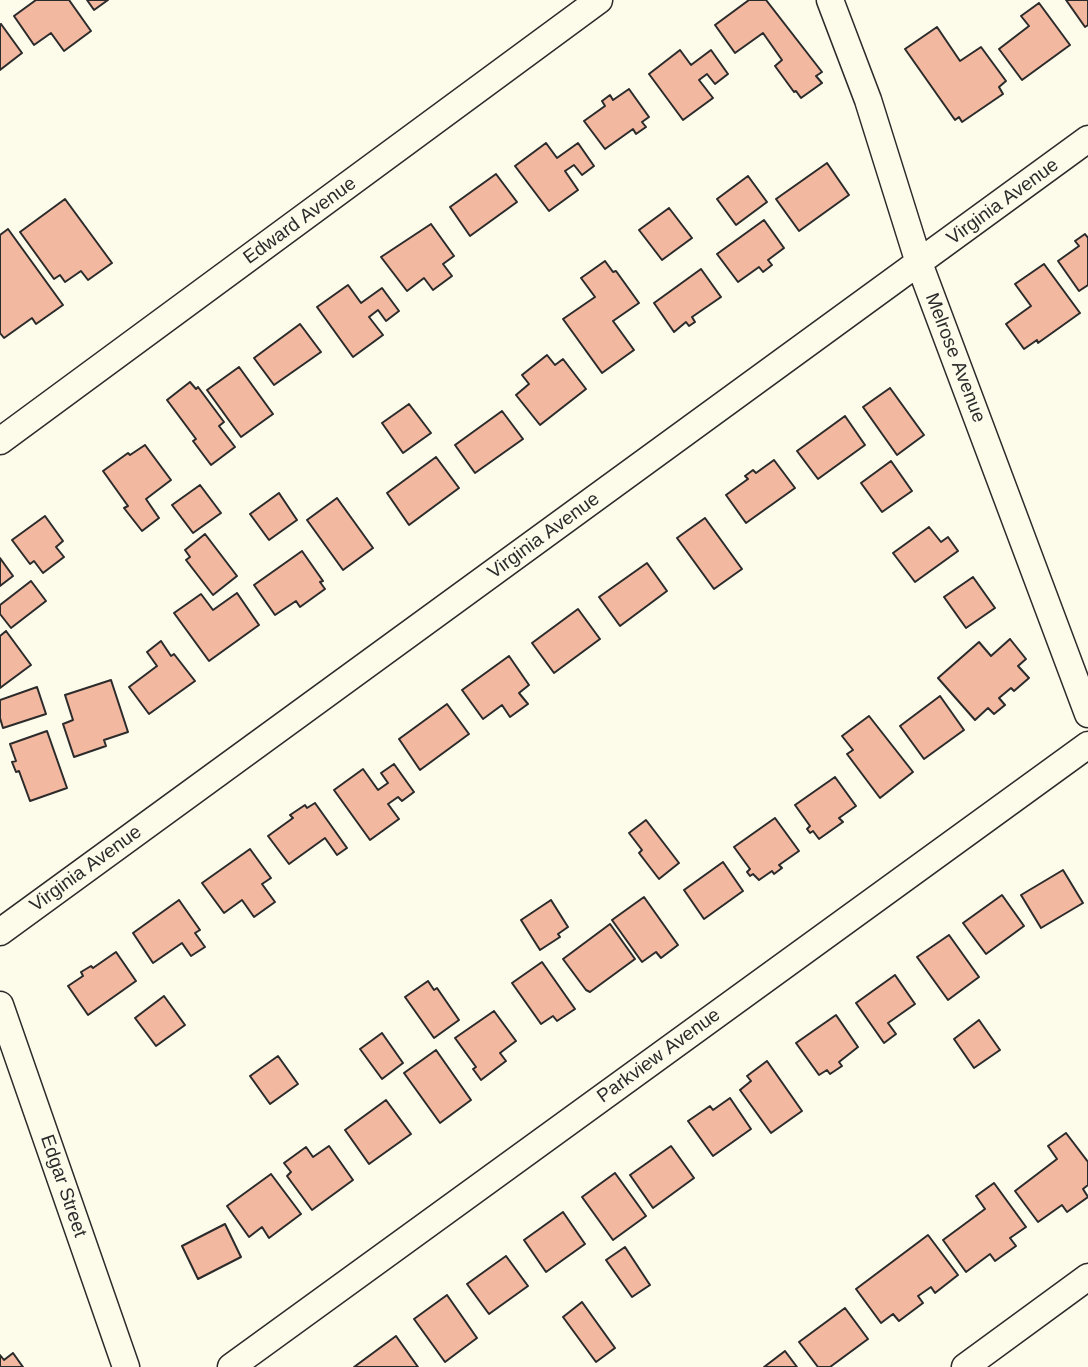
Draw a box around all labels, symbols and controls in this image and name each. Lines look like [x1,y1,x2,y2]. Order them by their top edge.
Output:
street label: Virginia Avenue [943,154,1063,250]
street label: Edward Avenue [239,172,361,270]
street label: Melrose Avenue [920,290,990,426]
street label: Virginia Avenue [484,488,604,584]
street label: Virginia Avenue [26,821,146,917]
street label: Parkview Avenue [593,1004,725,1108]
street label: Edgar Street [35,1132,91,1240]

